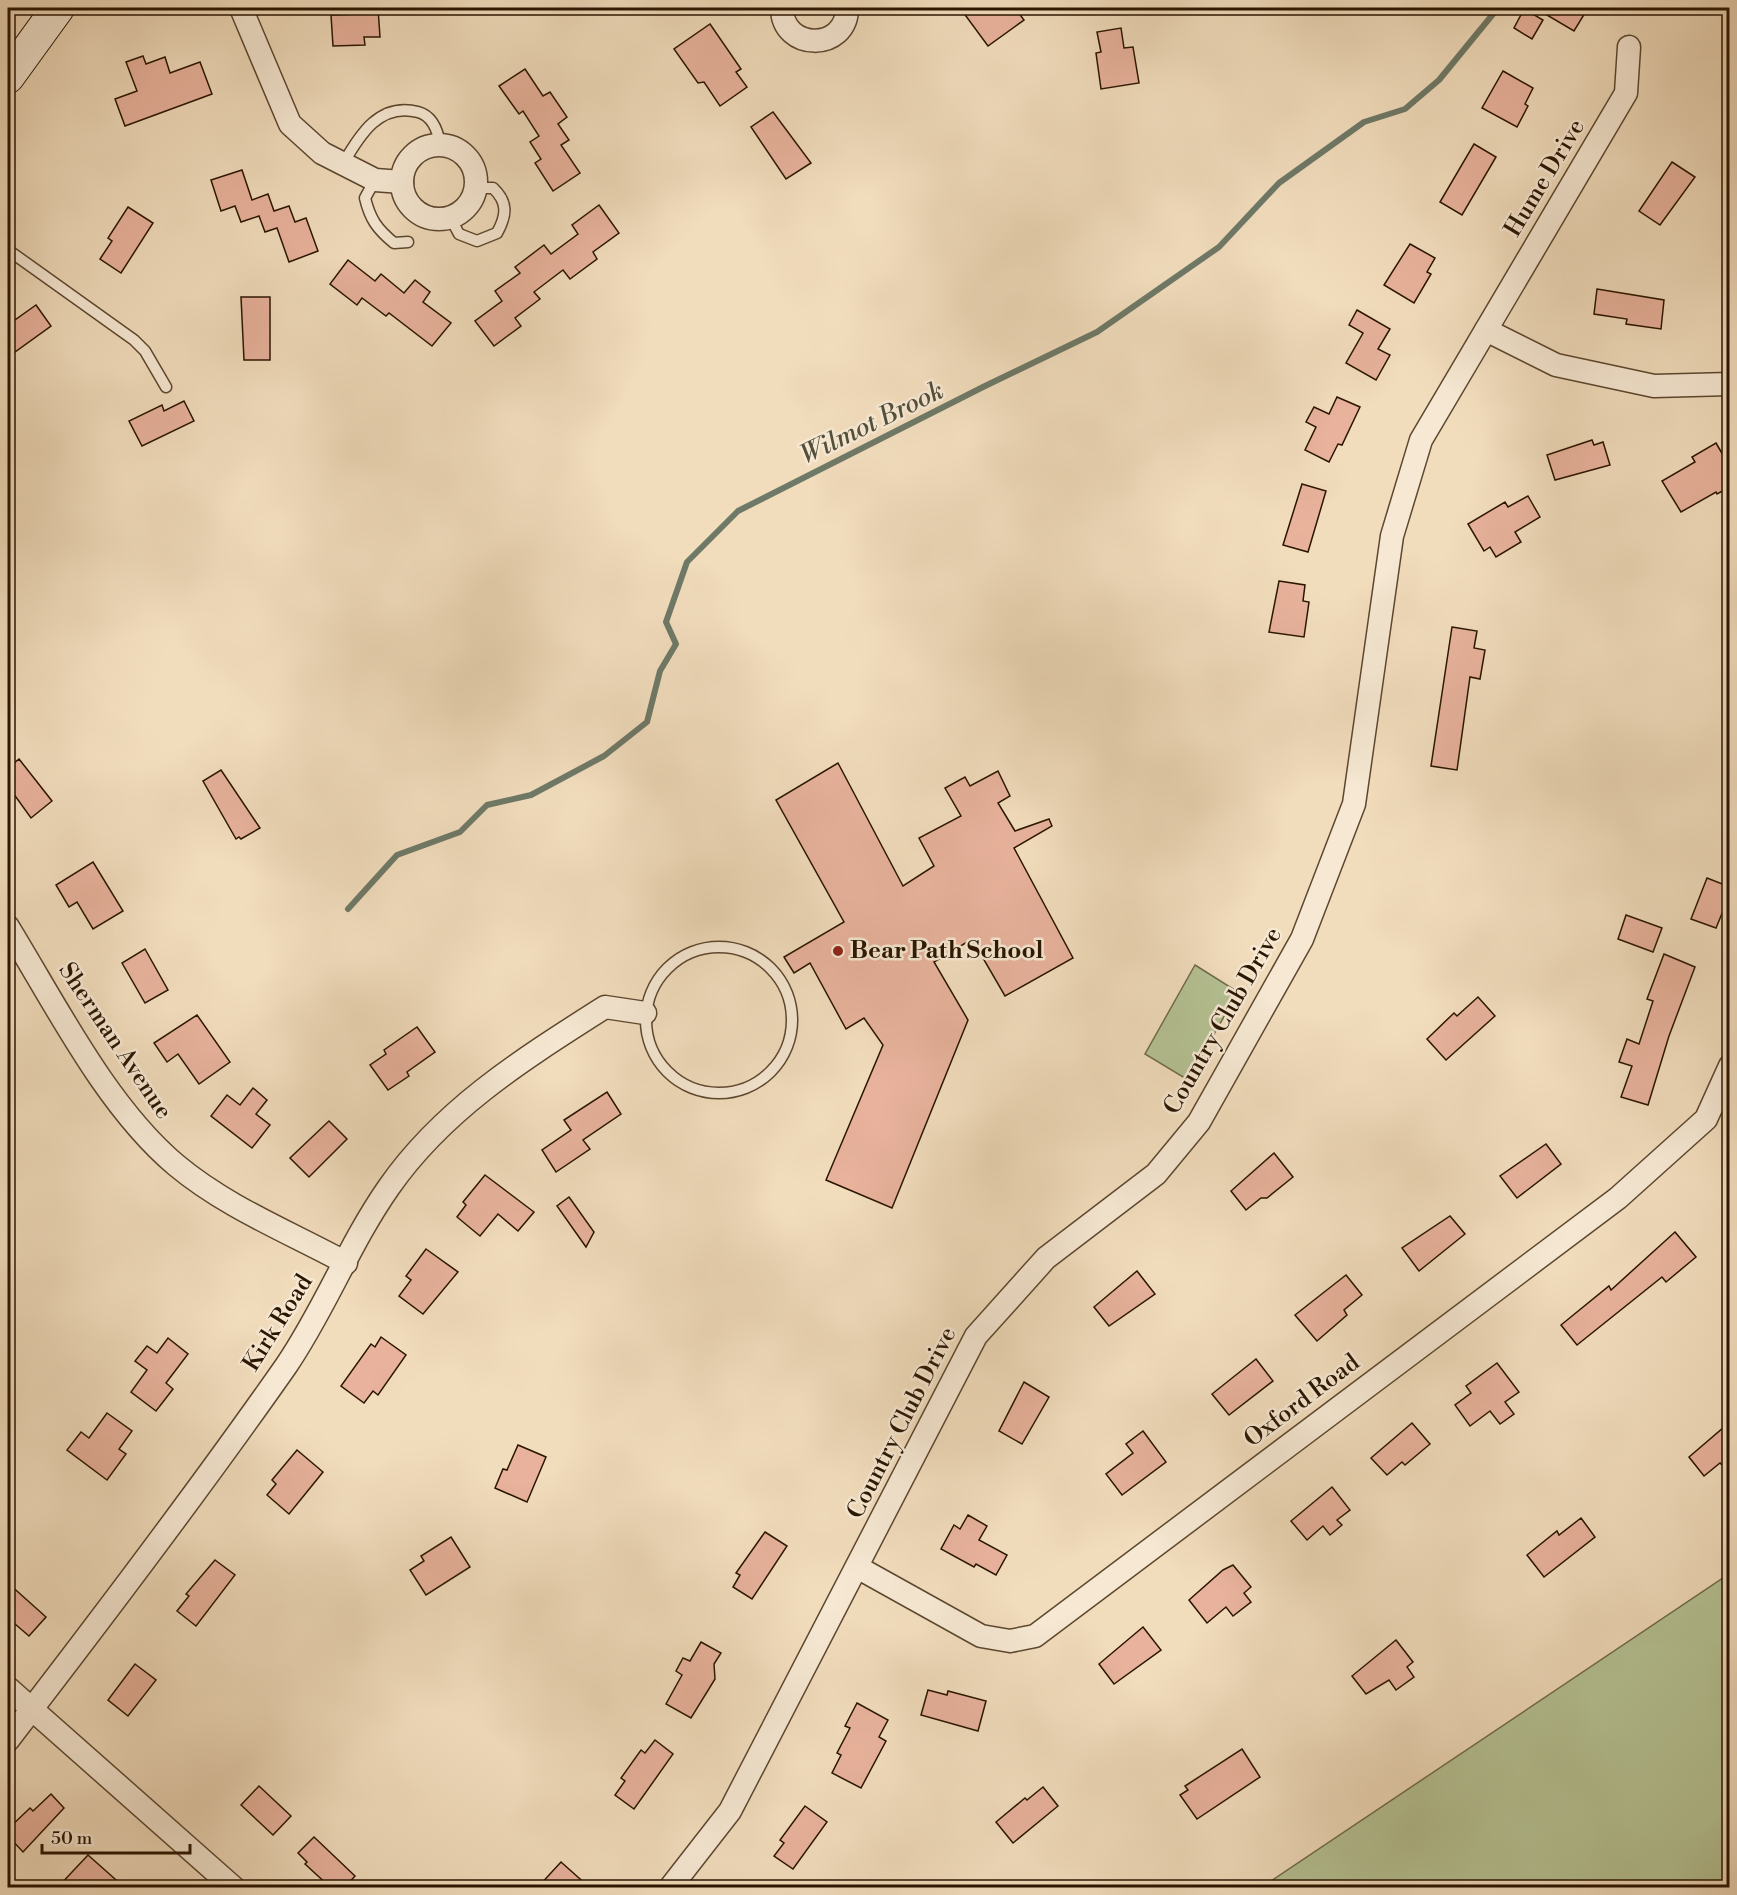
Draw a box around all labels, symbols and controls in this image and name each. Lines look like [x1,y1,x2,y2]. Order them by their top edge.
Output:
street label: Hume Drive [1498,114,1592,242]
water label: Wilmot Brook [795,374,949,472]
street label: Country Club Drive [1157,922,1289,1120]
place label: Bear Path School [850,936,1044,966]
marker: Bear Path School [831,944,845,958]
street label: Sherman Avenue [52,957,178,1125]
street label: Kirk Road [236,1269,320,1377]
street label: Country Club Drive [841,1322,963,1524]
street label: Oxford Road [1238,1348,1366,1454]
scale bar [42,1817,190,1855]
text: 50 m [51,1827,93,1850]

